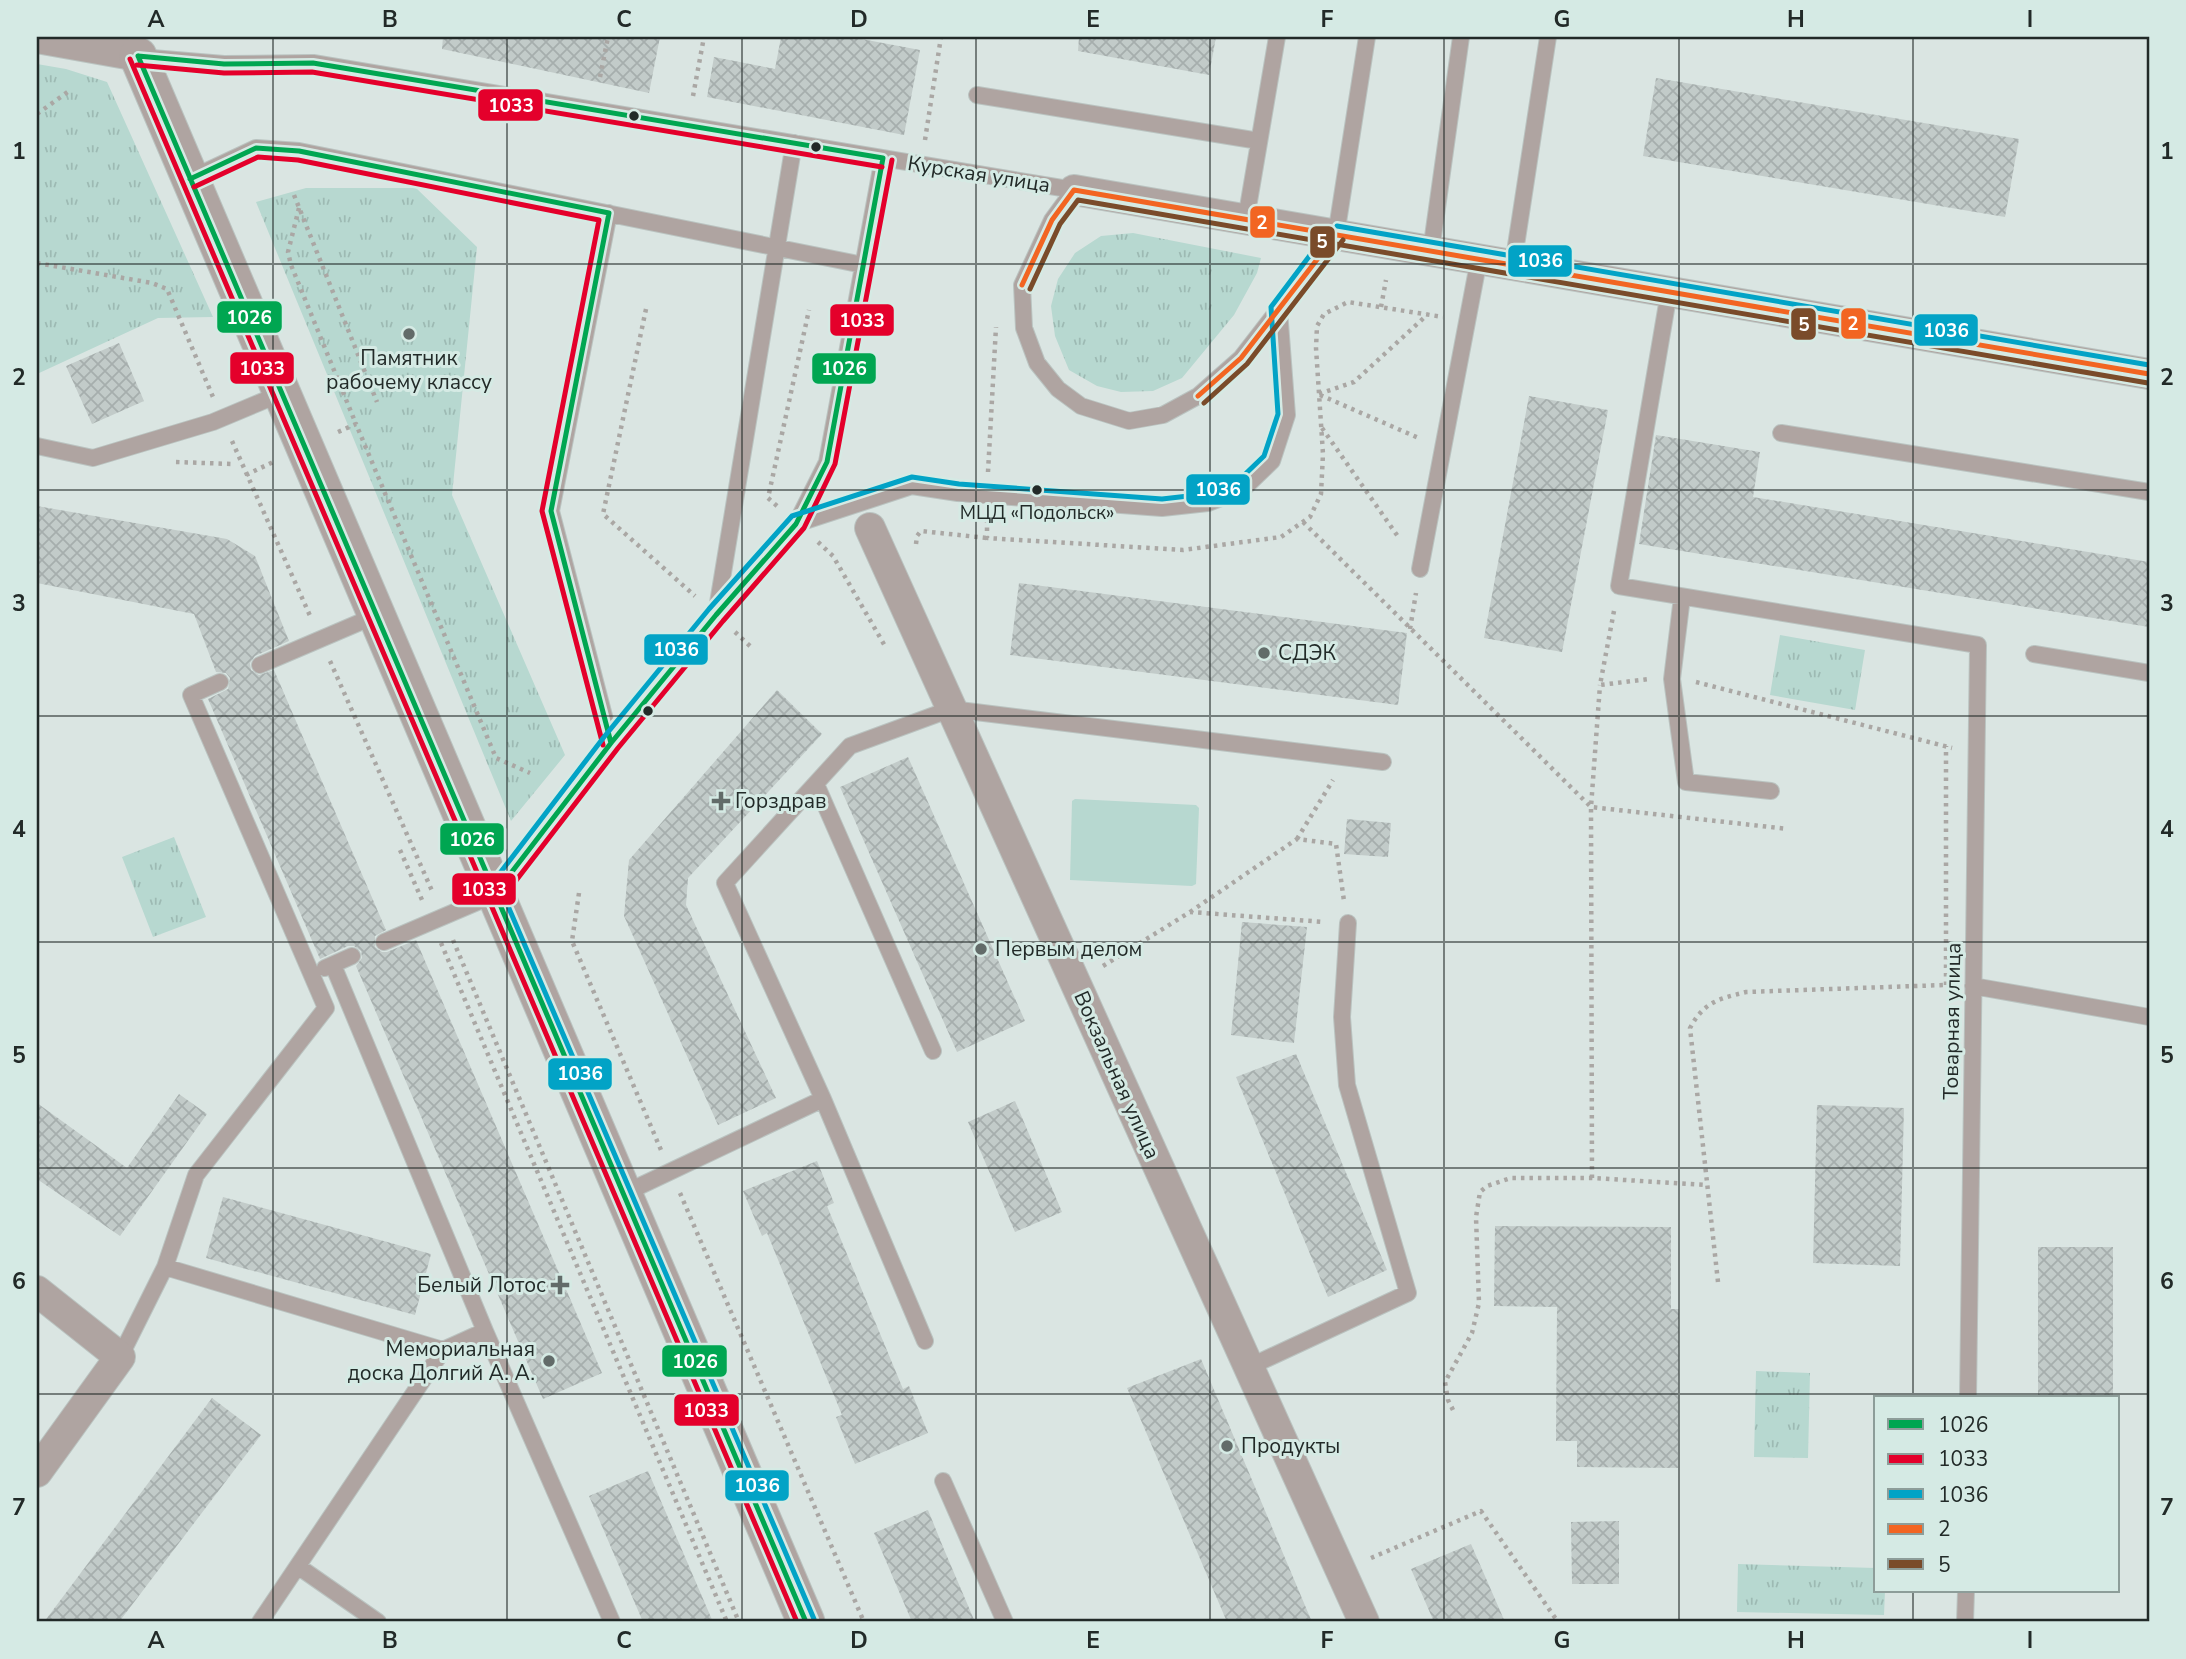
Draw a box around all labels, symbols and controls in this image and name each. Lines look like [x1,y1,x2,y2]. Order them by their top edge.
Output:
text: A [147,4,165,35]
text: B [382,4,398,35]
text: C [616,4,632,35]
text: D [850,4,868,35]
text: E [1086,4,1100,35]
text: F [1321,4,1334,35]
text: G [1554,4,1570,35]
text: H [1787,4,1805,35]
text: I [2027,4,2033,35]
line badge: 1033 [477,88,544,122]
text: 1033 [488,93,534,119]
unlabelled marker [627,109,641,123]
text: 1 [12,136,26,167]
text: 1 [2160,136,2174,167]
unlabelled marker [809,140,823,154]
street label: Курская улица [906,149,1052,199]
line badge: 2 [1249,205,1276,239]
text: 2 [1256,210,1268,236]
line badge: 5 [1309,225,1336,259]
text: 5 [1316,229,1328,255]
line badge: 1036 [1507,244,1573,278]
text: 1036 [1517,248,1563,274]
line badge: 1026 [216,300,283,334]
line badge: 1033 [829,303,895,337]
text: 1026 [226,305,272,331]
line badge: 5 [1790,307,1817,341]
line badge: 2 [1840,307,1867,340]
text: 1033 [839,308,885,334]
text: 2 [1847,311,1859,337]
text: 5 [1798,312,1810,338]
line badge: 1036 [1913,313,1979,347]
text: 1036 [1923,318,1969,344]
marker: Памятник рабочему классу [401,326,417,342]
place label: Памятник рабочему классу [326,344,492,396]
line badge: 1033 [229,351,295,385]
line badge: 1026 [811,352,877,385]
text: 1033 [239,356,285,382]
text: 1026 [821,356,867,382]
text: 2 [12,362,26,393]
text: 2 [2160,362,2174,393]
line badge: 1036 [1185,473,1251,506]
text: 1036 [1195,477,1241,503]
marker: МЦД «Подольск» [1030,483,1044,497]
place label: МЦД «Подольск» [960,500,1114,526]
text: 3 [12,588,26,619]
text: 3 [2160,588,2174,619]
line badge: 1036 [643,633,709,666]
text: 1036 [653,637,699,663]
place label: СДЭК [1278,639,1337,667]
marker: СДЭК [1256,645,1272,661]
unlabelled marker [641,704,655,718]
place label: Горздрав [735,787,827,815]
marker: Горздрав [713,793,729,809]
text: 4 [12,814,26,845]
text: 4 [2160,814,2174,845]
line badge: 1026 [439,822,505,856]
text: 1026 [449,827,495,853]
line badge: 1033 [451,872,517,906]
text: 1033 [461,877,507,903]
place label: Первым делом [995,935,1142,963]
marker: Первым делом [973,941,989,957]
street label: Товарная улица [1937,942,1967,1100]
street label: Вокзальная улица [1067,987,1167,1163]
text: 5 [12,1040,26,1071]
text: 5 [2160,1040,2174,1071]
line badge: 1036 [547,1057,613,1091]
text: 1036 [557,1061,603,1087]
text: 6 [12,1266,26,1297]
text: 6 [2160,1266,2174,1297]
place label: Белый Лотос [417,1271,546,1299]
marker: Белый Лотос [552,1277,568,1293]
place label: Мемориальная доска Долгий А. А. [347,1335,535,1387]
line badge: 1026 [661,1344,728,1378]
text: 1026 [672,1349,718,1375]
marker: Мемориальная доска Долгий А. А. [541,1353,557,1369]
line badge: 1033 [673,1393,740,1427]
legend [1874,1396,2120,1592]
text: 1033 [683,1398,729,1424]
text: 1026 [1938,1411,1988,1439]
place label: Продукты [1241,1432,1340,1460]
marker: Продукты [1219,1438,1235,1454]
text: 1033 [1938,1445,1988,1473]
line badge: 1036 [724,1469,790,1502]
text: 1036 [734,1473,780,1499]
text: 1036 [1938,1481,1988,1509]
text: 7 [12,1492,26,1523]
text: 7 [2160,1492,2174,1523]
text: 2 [1938,1515,1951,1543]
text: 5 [1938,1551,1951,1579]
text: A [147,1625,165,1656]
text: B [382,1625,398,1656]
text: C [616,1625,632,1656]
text: D [850,1625,868,1656]
text: E [1086,1625,1100,1656]
text: F [1321,1625,1334,1656]
text: G [1554,1625,1570,1656]
text: H [1787,1625,1805,1656]
text: I [2027,1625,2033,1656]

